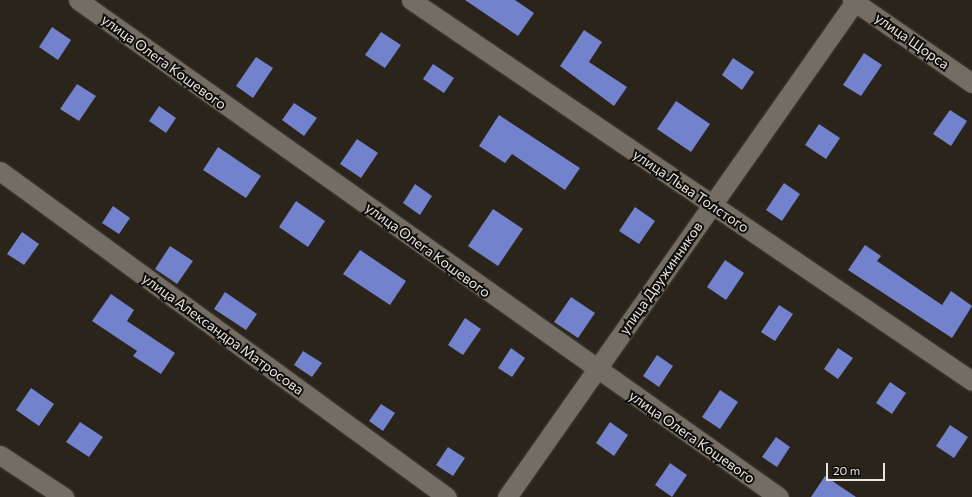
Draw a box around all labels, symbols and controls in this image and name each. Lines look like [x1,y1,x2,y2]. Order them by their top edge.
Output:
street label: улица Щорса [872,9,952,73]
street label: улица Олега Кошевого [98,11,230,113]
street label: улица Льва Толстого [630,146,752,236]
street label: улица Олега Кошевого [362,199,494,301]
street label: улица Дружинников [616,219,706,337]
street label: улица Александра Матросова [139,270,307,398]
street label: улица Олега Кошевого [626,387,758,487]
scale bar [828,455,887,481]
text: 20 m [833,463,860,477]

